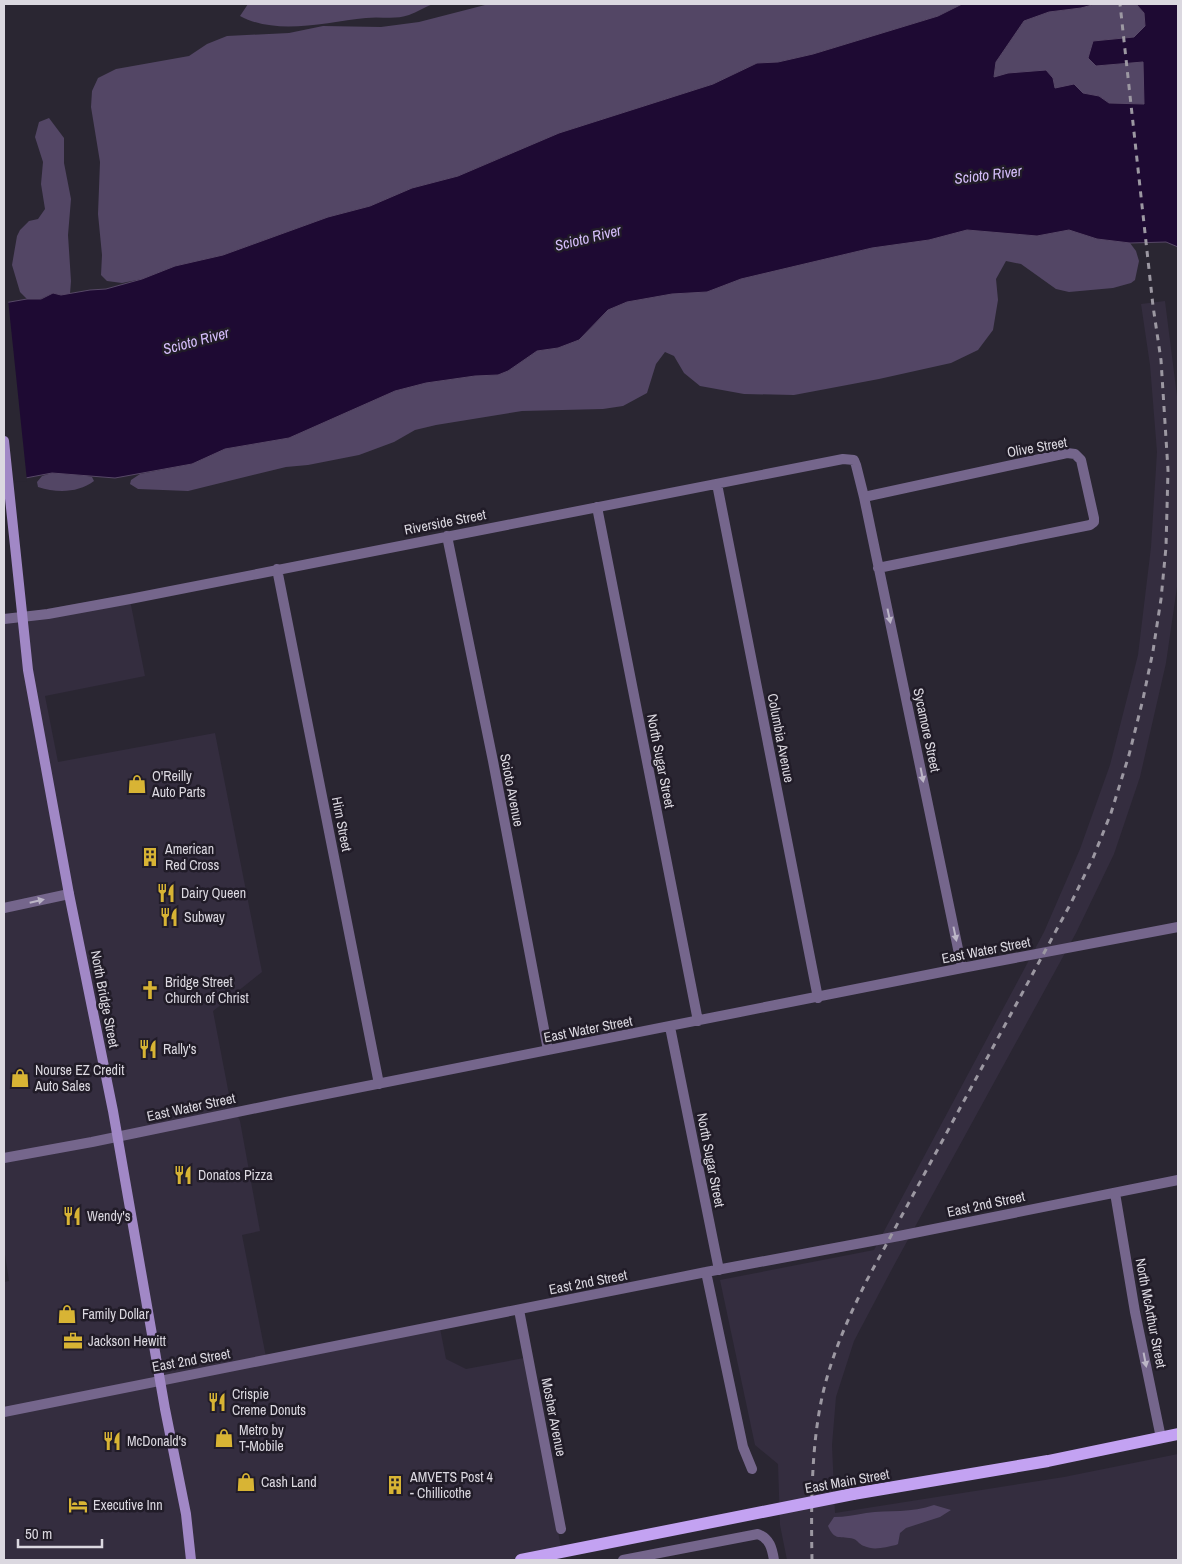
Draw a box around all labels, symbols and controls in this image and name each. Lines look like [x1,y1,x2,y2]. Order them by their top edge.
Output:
water label: Scioto River [953,160,1024,189]
water label: Scioto River [553,219,624,256]
water label: Scioto River [160,321,232,359]
street label: Olive Street [1006,433,1068,461]
street label: Riverside Street [403,505,487,539]
one-way arrow [885,609,893,625]
street label: Sycamore Street [909,686,945,774]
street label: Columbia Avenue [764,692,798,784]
street label: North Sugar Street [643,712,679,810]
street label: Scioto Avenue [496,752,528,828]
place label: O'Reilly Auto Parts [151,767,206,801]
one-way arrow [918,768,926,783]
shop icon: O'Reilly Auto Parts [126,773,148,795]
street label: Hirn Street [328,795,356,853]
place label: American Red Cross [164,840,219,874]
building icon: American Red Cross [139,846,161,868]
restaurant icon: Dairy Queen [155,882,177,904]
place label: Dairy Queen [181,884,246,902]
one-way arrow [29,897,44,905]
restaurant icon: Subway [158,906,180,928]
place label: Subway [184,908,225,926]
one-way arrow [951,927,959,943]
street label: East Water Street [940,933,1032,967]
street label: North Bridge Street [87,949,123,1049]
place label: Bridge Street Church of Christ [165,973,249,1007]
church icon: Bridge Street Church of Christ [139,979,161,1001]
street label: East Water Street [542,1012,634,1046]
restaurant icon: Rally's [137,1038,159,1060]
place label: Rally's [163,1040,197,1058]
place label: Nourse EZ Credit Auto Sales [34,1061,124,1095]
shop icon: Nourse EZ Credit Auto Sales [9,1067,31,1089]
street label: East Water Street [145,1089,237,1125]
street label: North Sugar Street [693,1111,729,1209]
restaurant icon: Donatos Pizza [172,1164,194,1186]
place label: Donatos Pizza [198,1166,273,1184]
street label: East 2nd Street [945,1187,1027,1221]
restaurant icon: Wendy's [61,1205,83,1227]
place label: Wendy's [87,1207,131,1225]
street label: North McArthur Street [1132,1256,1170,1370]
street label: East 2nd Street [547,1266,629,1298]
shop icon: Family Dollar [56,1303,78,1325]
place label: Family Dollar [82,1305,149,1323]
office icon: Jackson Hewitt [62,1330,84,1352]
place label: Jackson Hewitt [88,1332,166,1350]
street label: East 2nd Street [150,1344,232,1376]
one-way arrow [1141,1352,1149,1367]
street label: Mosher Avenue [538,1376,570,1458]
place label: Crispie Creme Donuts [232,1385,306,1419]
restaurant icon: Crispie Creme Donuts [206,1391,228,1413]
place label: Metro by T-Mobile [239,1421,284,1455]
shop icon: Metro by T-Mobile [213,1427,235,1449]
restaurant icon: McDonald's [101,1430,123,1452]
place label: McDonald's [127,1432,187,1450]
street label: East Main Street [803,1465,891,1497]
place label: AMVETS Post 4 - Chillicothe [409,1468,494,1502]
shop icon: Cash Land [235,1471,257,1493]
place label: Cash Land [261,1473,317,1491]
building icon: AMVETS Post 4 - Chillicothe [384,1474,406,1496]
hotel icon: Executive Inn [67,1494,89,1516]
place label: Executive Inn [93,1496,163,1514]
scale bar [18,1516,101,1548]
text: 50 m [25,1523,52,1544]

